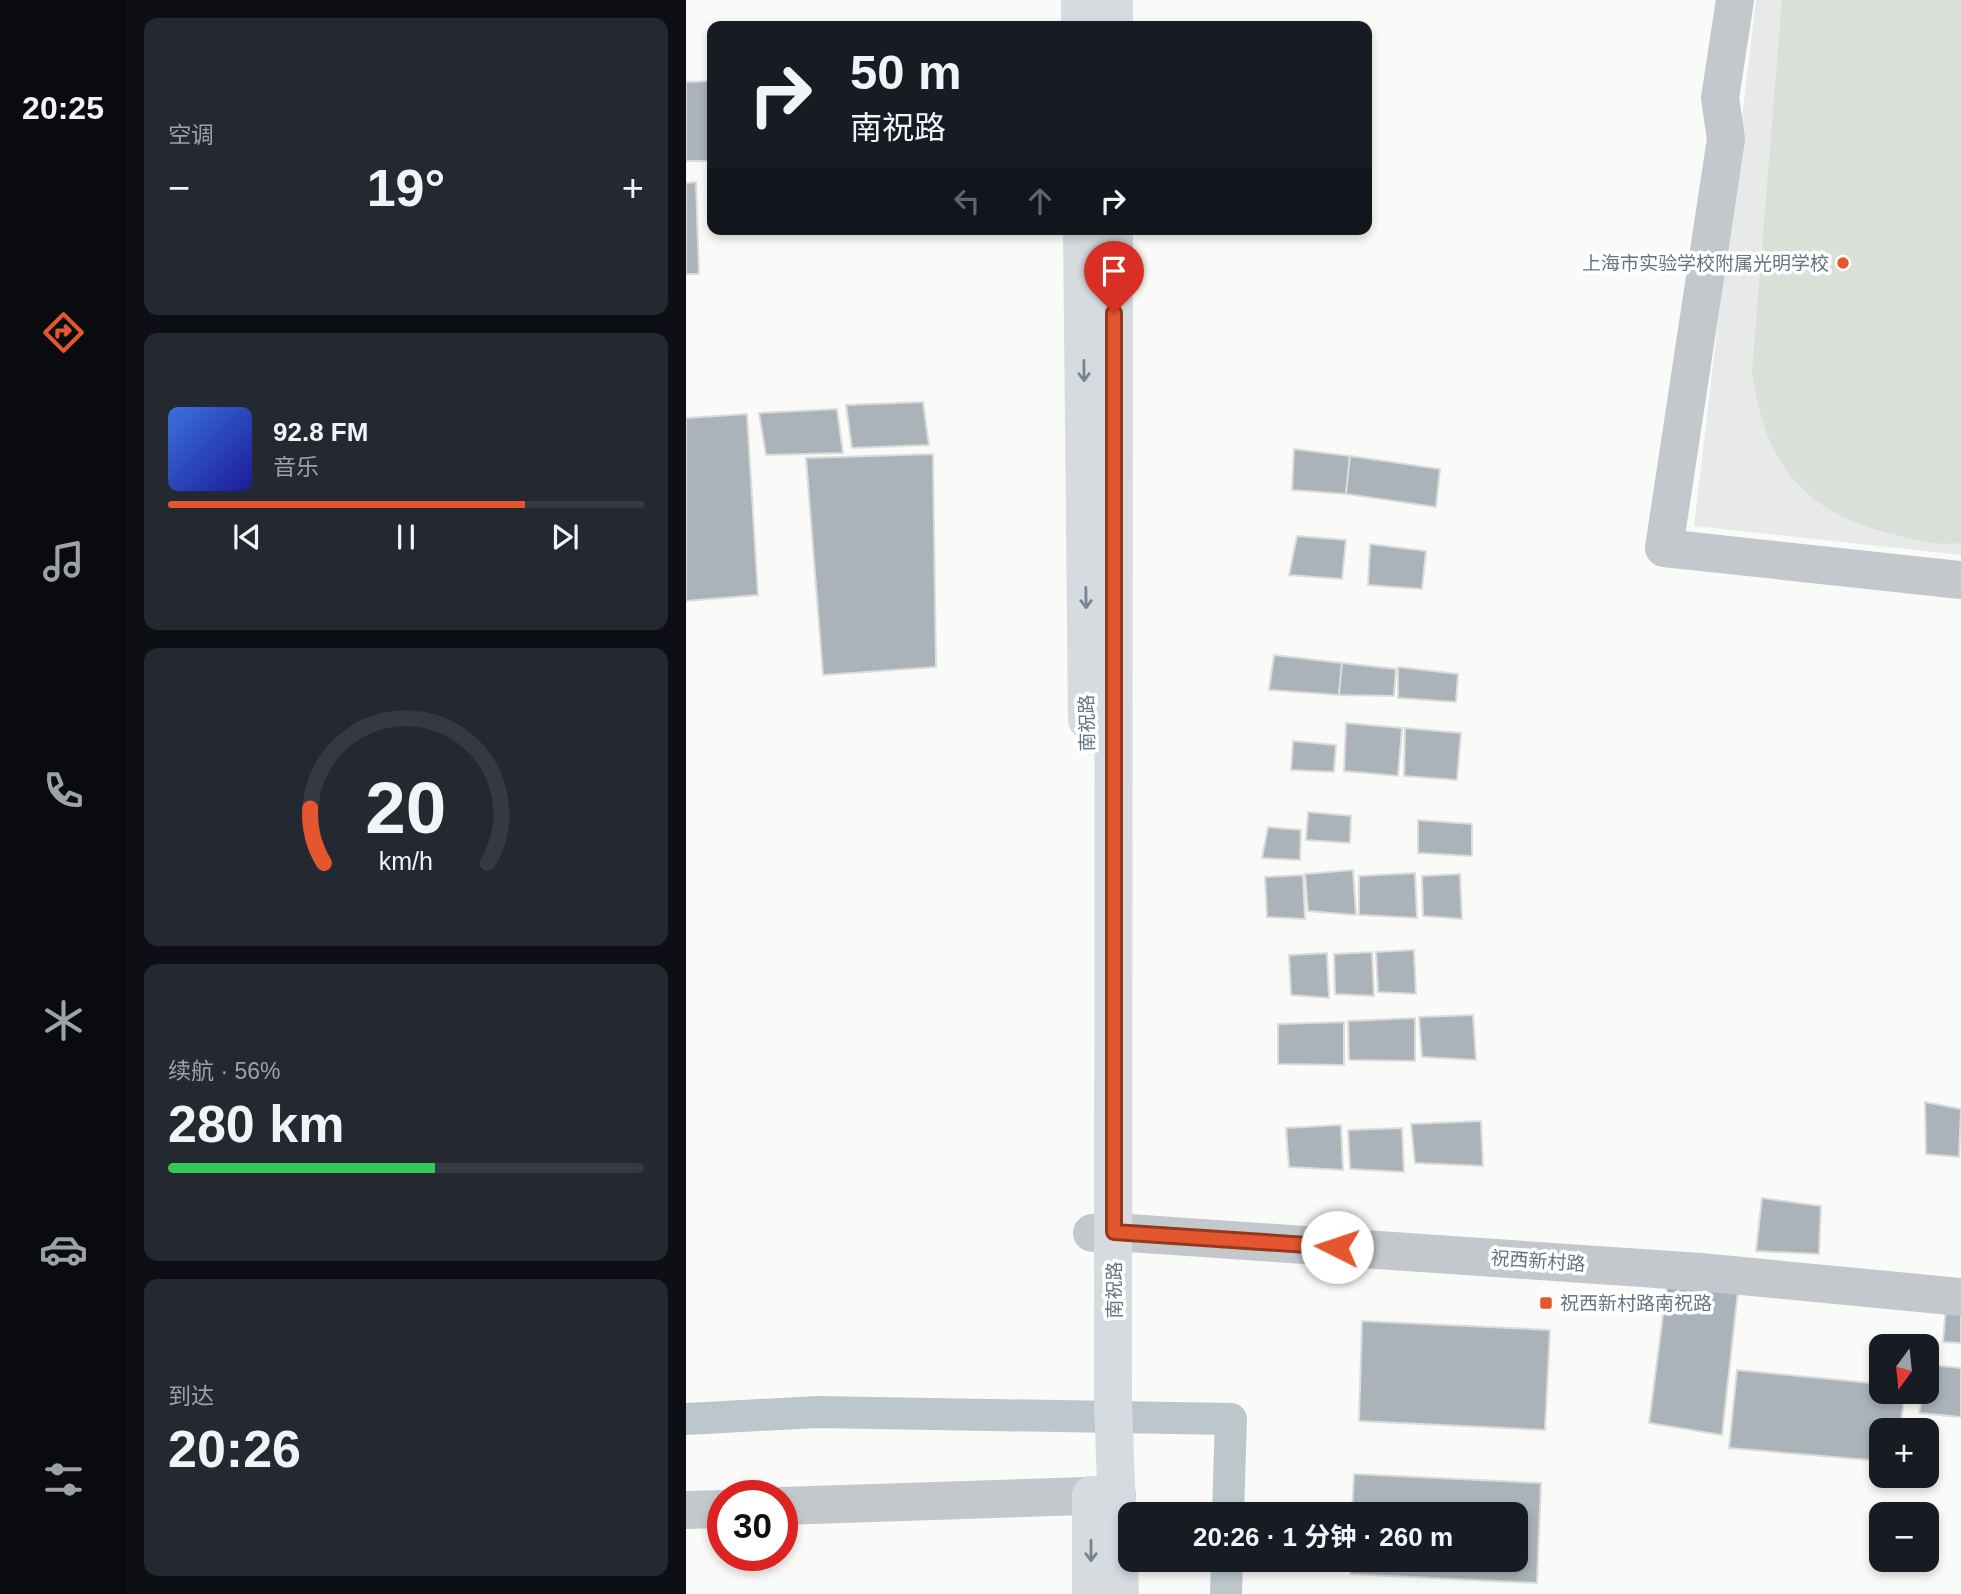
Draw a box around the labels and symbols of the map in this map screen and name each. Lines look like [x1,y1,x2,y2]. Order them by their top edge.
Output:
pin [1084,241,1144,313]
place label: 上海市实验学校附属光明学校 [1582,253,1829,274]
marker: 上海市实验学校附属光明学校 [1835,255,1851,271]
one-way arrow [1077,359,1091,382]
one-way arrow [1079,587,1093,610]
street label: 南祝路 [1076,694,1098,752]
position arrow [1300,1210,1374,1284]
street label: 祝西新村路 [1490,1247,1586,1275]
street label: 南祝路 [1104,1261,1125,1319]
place label: 祝西新村路南祝路 [1560,1293,1712,1314]
marker: 祝西新村路南祝路 [1538,1295,1554,1311]
north arrow [1869,1334,1939,1404]
speed limit sign: 30 [707,1480,798,1571]
one-way arrow [1084,1539,1098,1562]

